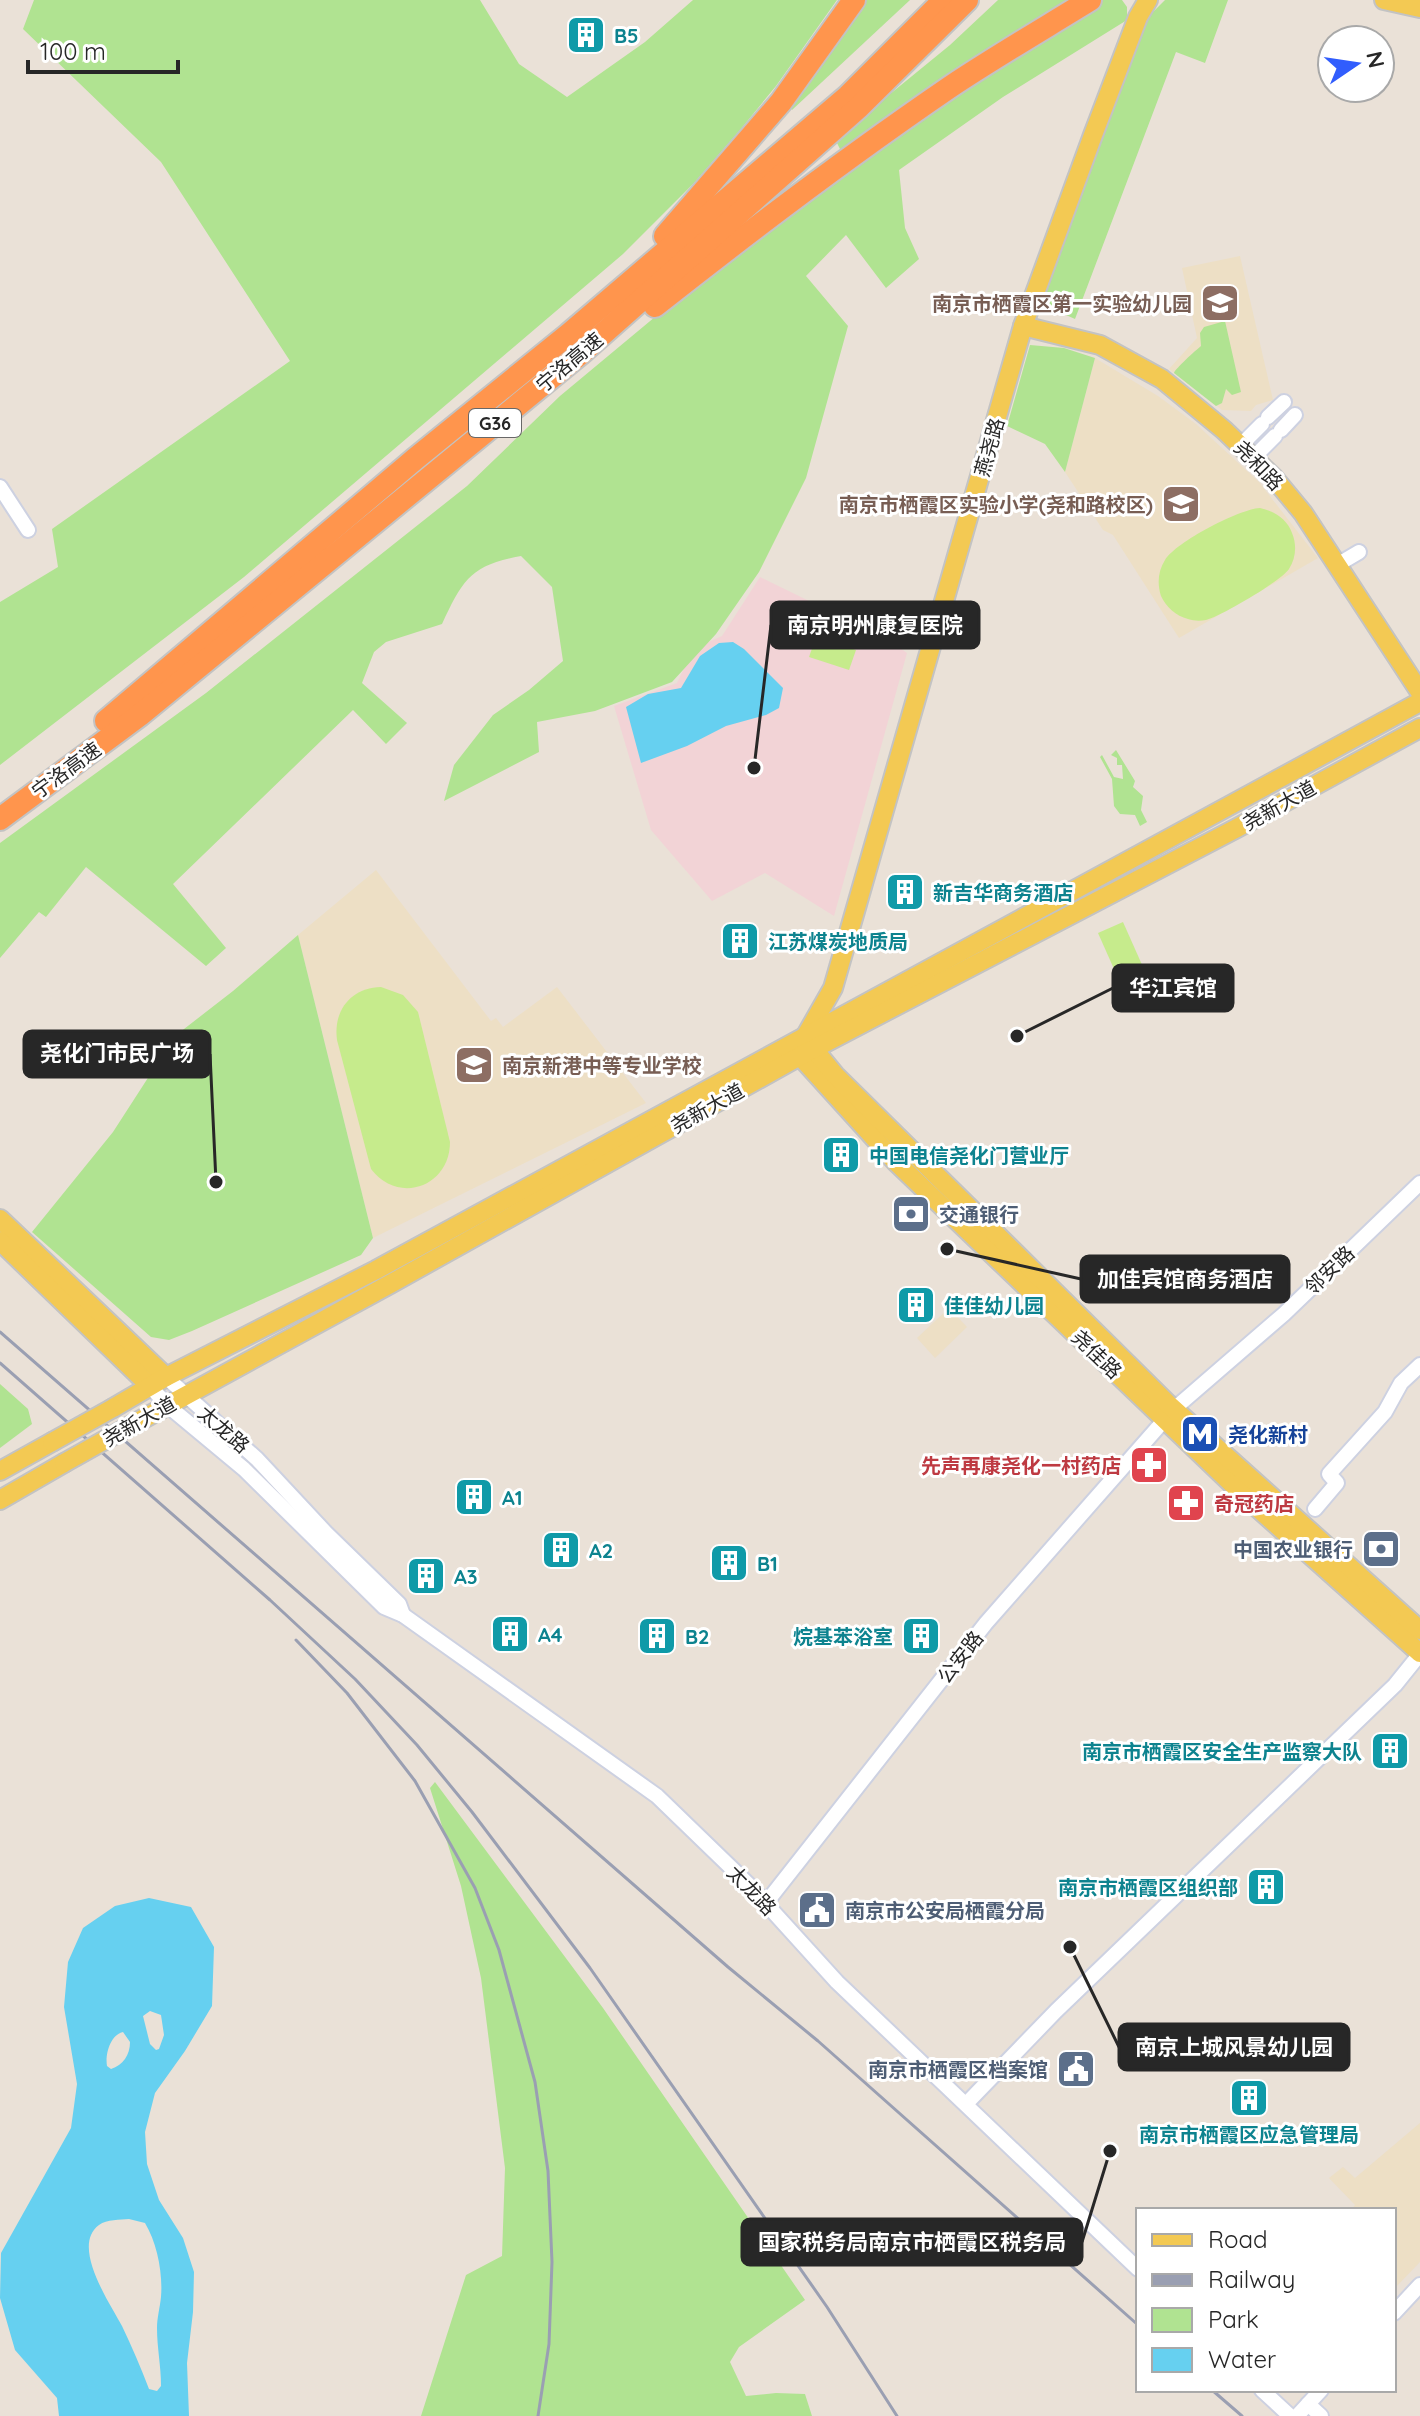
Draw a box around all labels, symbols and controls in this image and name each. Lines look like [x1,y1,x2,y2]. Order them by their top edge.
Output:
building icon: B5 [565,14,607,56]
place label: B5 [614,23,639,48]
scale bar [28,24,178,74]
north arrow [1316,24,1396,104]
text: 100 m [40,36,106,66]
text: N [1360,48,1391,71]
school or university icon: 南京市栖霞区第一实验幼儿园 [1199,282,1241,324]
place label: 南京市栖霞区第一实验幼儿园 [932,291,1192,316]
street label: 宁洛高速 [530,327,608,397]
road number: G36 [469,409,521,437]
street label: 燕尧路 [969,415,1009,479]
street label: 尧和路 [1229,435,1289,495]
school or university icon: 南京市栖霞区实验小学(尧和路校区) [1160,483,1202,525]
place label: 南京市栖霞区实验小学(尧和路校区) [839,492,1153,517]
callout: 南京明州康复医院 [771,602,979,648]
text: 南京明州康复医院 [787,611,963,639]
street label: 宁洛高速 [26,736,106,804]
street label: 尧新大道 [1238,775,1320,835]
building icon: 新吉华商务酒店 [884,871,926,913]
place label: 新吉华商务酒店 [933,880,1073,905]
building icon: 江苏煤炭地质局 [719,920,761,962]
place label: 江苏煤炭地质局 [768,929,908,954]
callout: 华江宾馆 [1113,965,1233,1011]
text: 华江宾馆 [1129,974,1217,1002]
callout: 尧化门市民广场 [24,1031,210,1077]
text: 尧化门市民广场 [40,1039,194,1067]
school or university icon: 南京新港中等专业学校 [453,1044,495,1086]
place label: 南京新港中等专业学校 [502,1053,702,1078]
street label: 尧新大道 [666,1078,748,1138]
building icon: 中国电信尧化门营业厅 [820,1134,862,1176]
place label: 中国电信尧化门营业厅 [869,1143,1069,1168]
bank icon: 交通银行 [890,1193,932,1235]
place label: 交通银行 [939,1202,1019,1227]
street label: 邻安路 [1299,1240,1359,1300]
callout: 加佳宾馆商务酒店 [1081,1256,1289,1302]
text: 加佳宾馆商务酒店 [1097,1265,1273,1293]
building icon: 佳佳幼儿园 [895,1284,937,1326]
place label: 佳佳幼儿园 [944,1293,1044,1318]
street label: 尧佳路 [1067,1324,1127,1384]
street label: 尧新大道 [98,1391,180,1451]
street label: 太龙路 [193,1400,255,1458]
metro station icon: 尧化新村 [1179,1413,1221,1455]
place label: 尧化新村 [1228,1422,1308,1447]
pharmacy icon: 先声再康尧化一村药店 [1128,1444,1170,1486]
place label: 先声再康尧化一村药店 [921,1453,1121,1478]
building icon: A1 [453,1476,495,1518]
pharmacy icon: 奇冠药店 [1165,1482,1207,1524]
place label: A1 [502,1485,523,1510]
place label: 奇冠药店 [1214,1491,1294,1516]
bank icon: 中国农业银行 [1360,1528,1402,1570]
building icon: A2 [540,1529,582,1571]
place label: 中国农业银行 [1233,1537,1353,1562]
place label: A2 [589,1538,613,1563]
building icon: B1 [708,1542,750,1584]
place label: B1 [757,1551,778,1576]
building icon: A3 [405,1555,447,1597]
place label: A3 [454,1564,478,1589]
building icon: A4 [489,1613,531,1655]
building icon: B2 [636,1615,678,1657]
building icon: 烷基苯浴室 [900,1615,942,1657]
place label: A4 [538,1622,563,1647]
place label: B2 [685,1624,709,1649]
place label: 烷基苯浴室 [793,1624,893,1649]
street label: 公安路 [932,1626,988,1688]
building icon: 南京市栖霞区安全生产监察大队 [1369,1730,1411,1772]
place label: 南京市栖霞区安全生产监察大队 [1082,1739,1362,1764]
street label: 太龙路 [722,1860,782,1920]
building icon: 南京市栖霞区组织部 [1245,1866,1287,1908]
place label: 南京市栖霞区组织部 [1058,1875,1238,1900]
public building icon: 南京市公安局栖霞分局 [796,1889,838,1931]
place label: 南京市公安局栖霞分局 [845,1898,1045,1923]
callout: 南京上城风景幼儿园 [1119,2024,1349,2070]
text: 南京上城风景幼儿园 [1135,2033,1333,2061]
public building icon: 南京市栖霞区档案馆 [1055,2048,1097,2090]
place label: 南京市栖霞区档案馆 [868,2057,1048,2082]
building icon: 南京市栖霞区应急管理局 [1228,2077,1270,2119]
place label: 南京市栖霞区应急管理局 [1139,2122,1359,2147]
legend [1136,2208,1396,2392]
callout: 国家税务局南京市栖霞区税务局 [742,2219,1082,2265]
text: Road [1208,2224,1268,2254]
text: 国家税务局南京市栖霞区税务局 [758,2228,1066,2256]
text: Railway [1208,2264,1295,2294]
text: Park [1208,2304,1259,2334]
text: Water [1208,2344,1276,2374]

